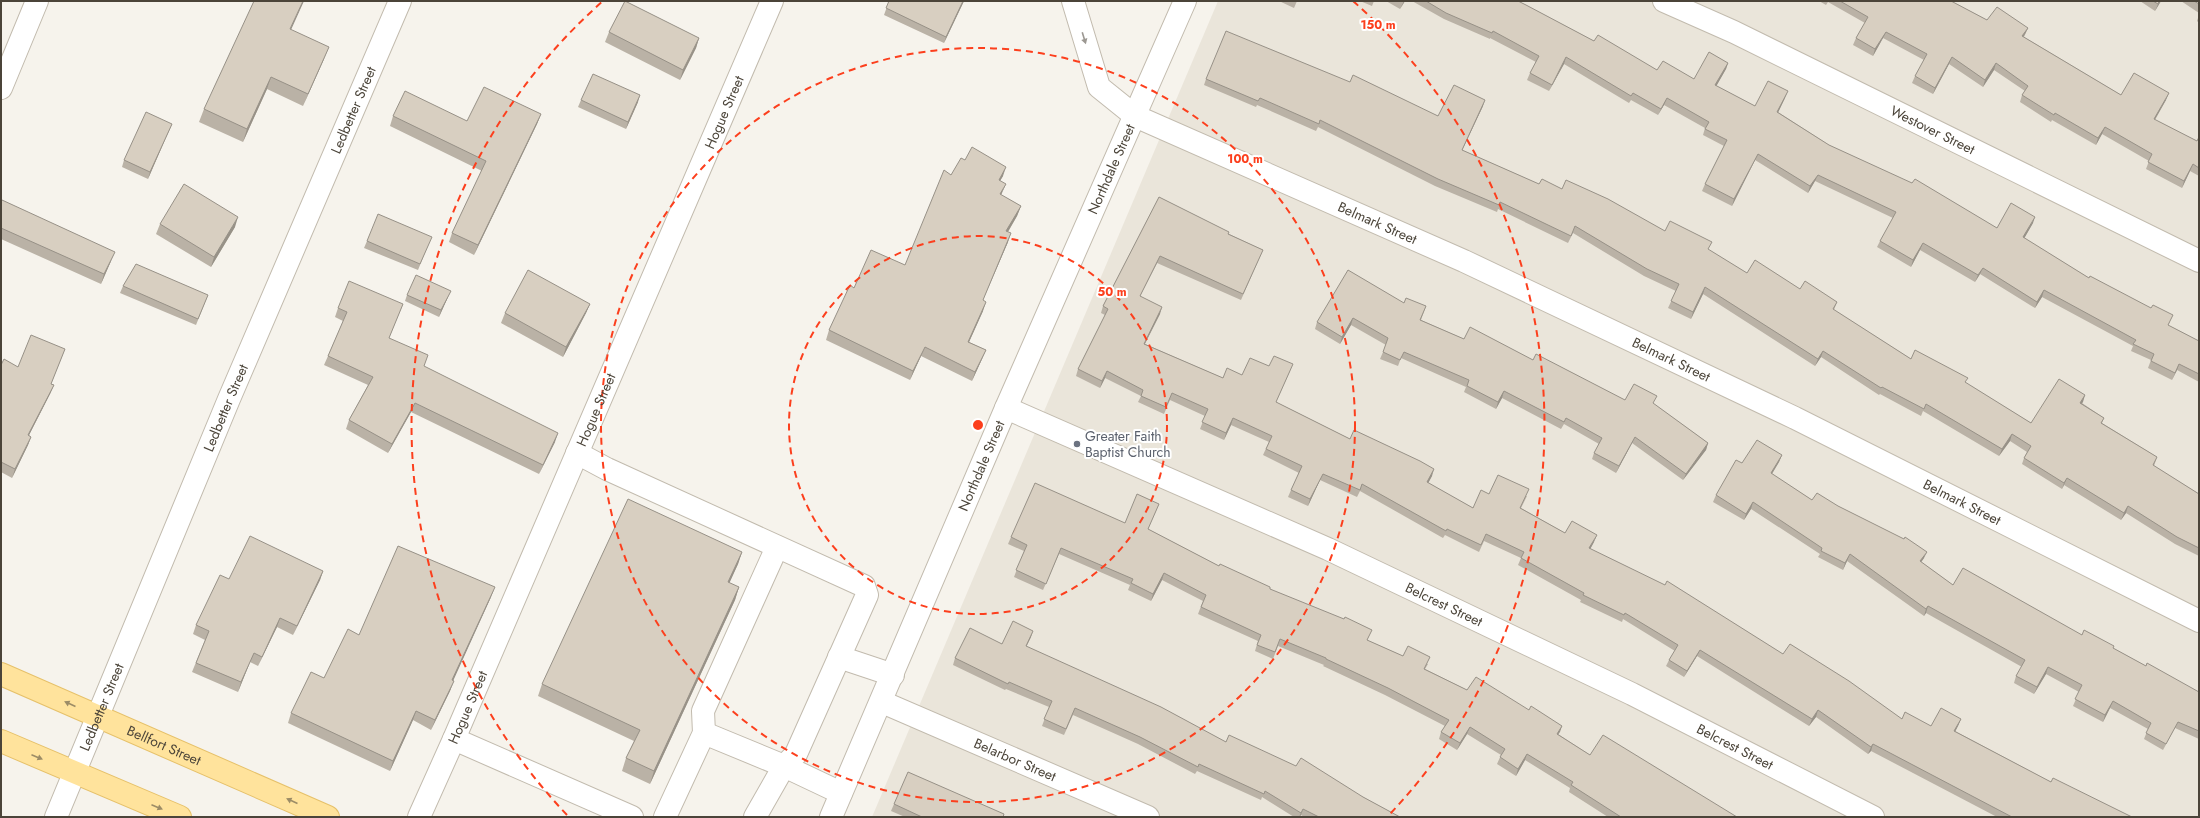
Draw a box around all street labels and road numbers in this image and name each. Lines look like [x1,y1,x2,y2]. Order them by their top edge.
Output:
street label: Ledbetter Street [326,63,381,157]
street label: Hogue Street [699,72,749,152]
street label: Westover Street [1887,101,1979,159]
street label: Northdale Street [1082,120,1140,217]
street label: Belmark Street [1335,197,1421,249]
street label: Belmark Street [1629,332,1714,387]
street label: Ledbetter Street [198,360,253,455]
street label: Hogue Street [571,369,621,449]
street label: Northdale Street [953,417,1010,514]
street label: Belmark Street [1920,474,2005,530]
street label: Belcrest Street [1402,577,1487,632]
street label: Ledbetter Street [74,660,129,754]
street label: Hogue Street [443,667,493,747]
street label: Belcrest Street [1693,719,1777,775]
street label: Bellfort Street [124,720,205,771]
street label: Belarbor Street [971,733,1060,786]

